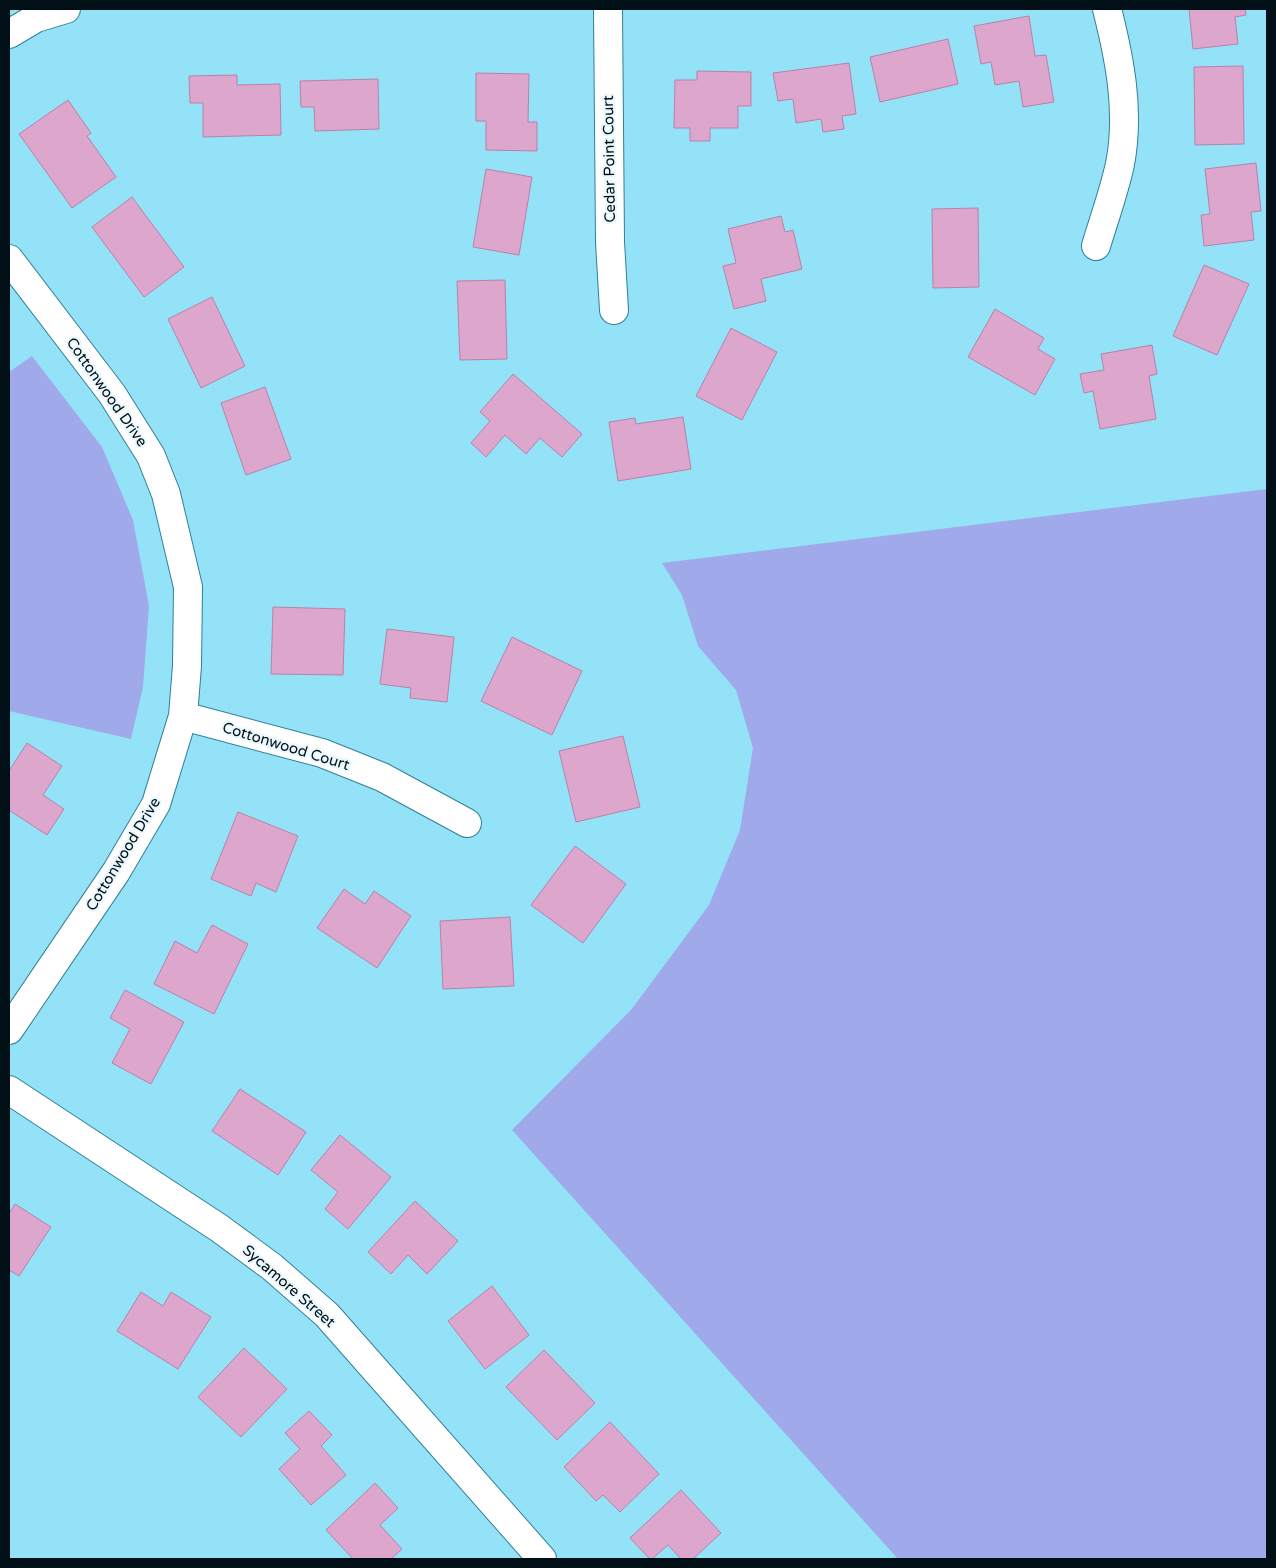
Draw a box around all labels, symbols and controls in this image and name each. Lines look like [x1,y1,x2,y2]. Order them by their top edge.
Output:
street label: Cedar Point Court [599,95,619,223]
street label: Cottonwood Drive [63,334,151,450]
street label: Cottonwood Court [220,718,352,774]
street label: Cottonwood Drive [82,794,164,914]
street label: Sycamore Street [239,1241,339,1331]

